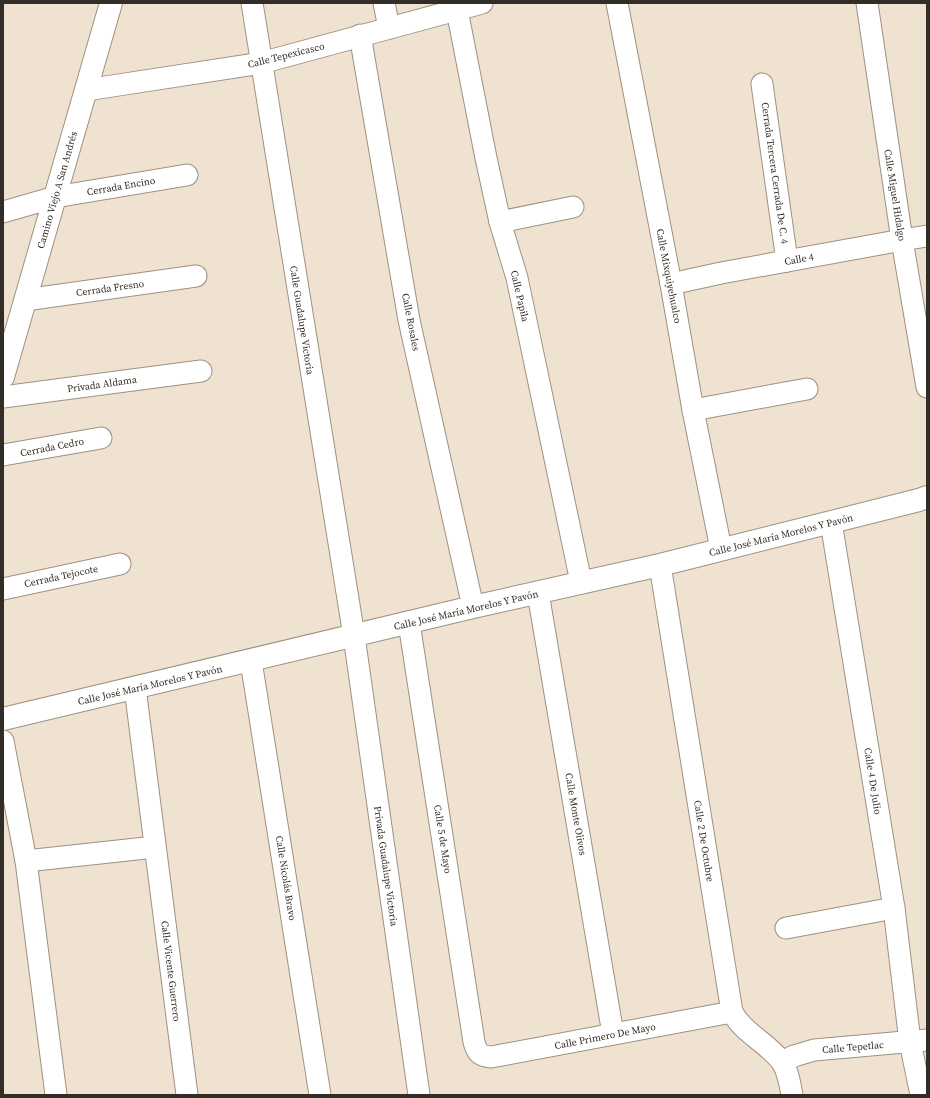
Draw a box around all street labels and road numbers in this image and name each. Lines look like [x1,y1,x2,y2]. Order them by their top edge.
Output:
street label: Calle Tepexicasco [246,39,326,71]
street label: Cerrada Tercera Cerrada De C. 4 [759,101,791,245]
street label: Camino Viejo A San Andrés [34,130,80,250]
street label: Calle Miguel Hidalgo [881,148,909,242]
street label: Cerrada Encino [86,173,157,198]
street label: Calle Mixquiyehualco [653,228,685,325]
street label: Calle 4 [783,250,815,268]
street label: Calle Guadalupe Victoria [287,265,317,376]
street label: Calle Papila [508,269,532,324]
street label: Cerrada Fresno [75,277,145,299]
street label: Calle Rosales [399,292,423,352]
street label: Privada Aldama [66,373,139,395]
street label: Cerrada Cedro [19,434,85,460]
street label: Calle José María Morelos Y Pavón [708,511,854,559]
street label: Cerrada Tejocote [23,562,99,590]
street label: Calle José María Morelos Y Pavón [392,587,540,633]
street label: Calle José María Morelos Y Pavón [76,662,224,708]
street label: Calle 4 De Julio [861,747,885,816]
street label: Calle Monte Olivos [562,772,590,856]
street label: Calle 2 De Octubre [691,799,717,883]
street label: Calle 5 de Mayo [431,804,455,875]
street label: Privada Guadalupe Victoria [371,805,401,928]
street label: Calle Nicolás Bravo [273,835,299,922]
street label: Calle Vicente Guerrero [158,920,184,1023]
street label: Calle Primero De Mayo [553,1020,657,1052]
street label: Calle Tepetlac [822,1038,885,1056]

